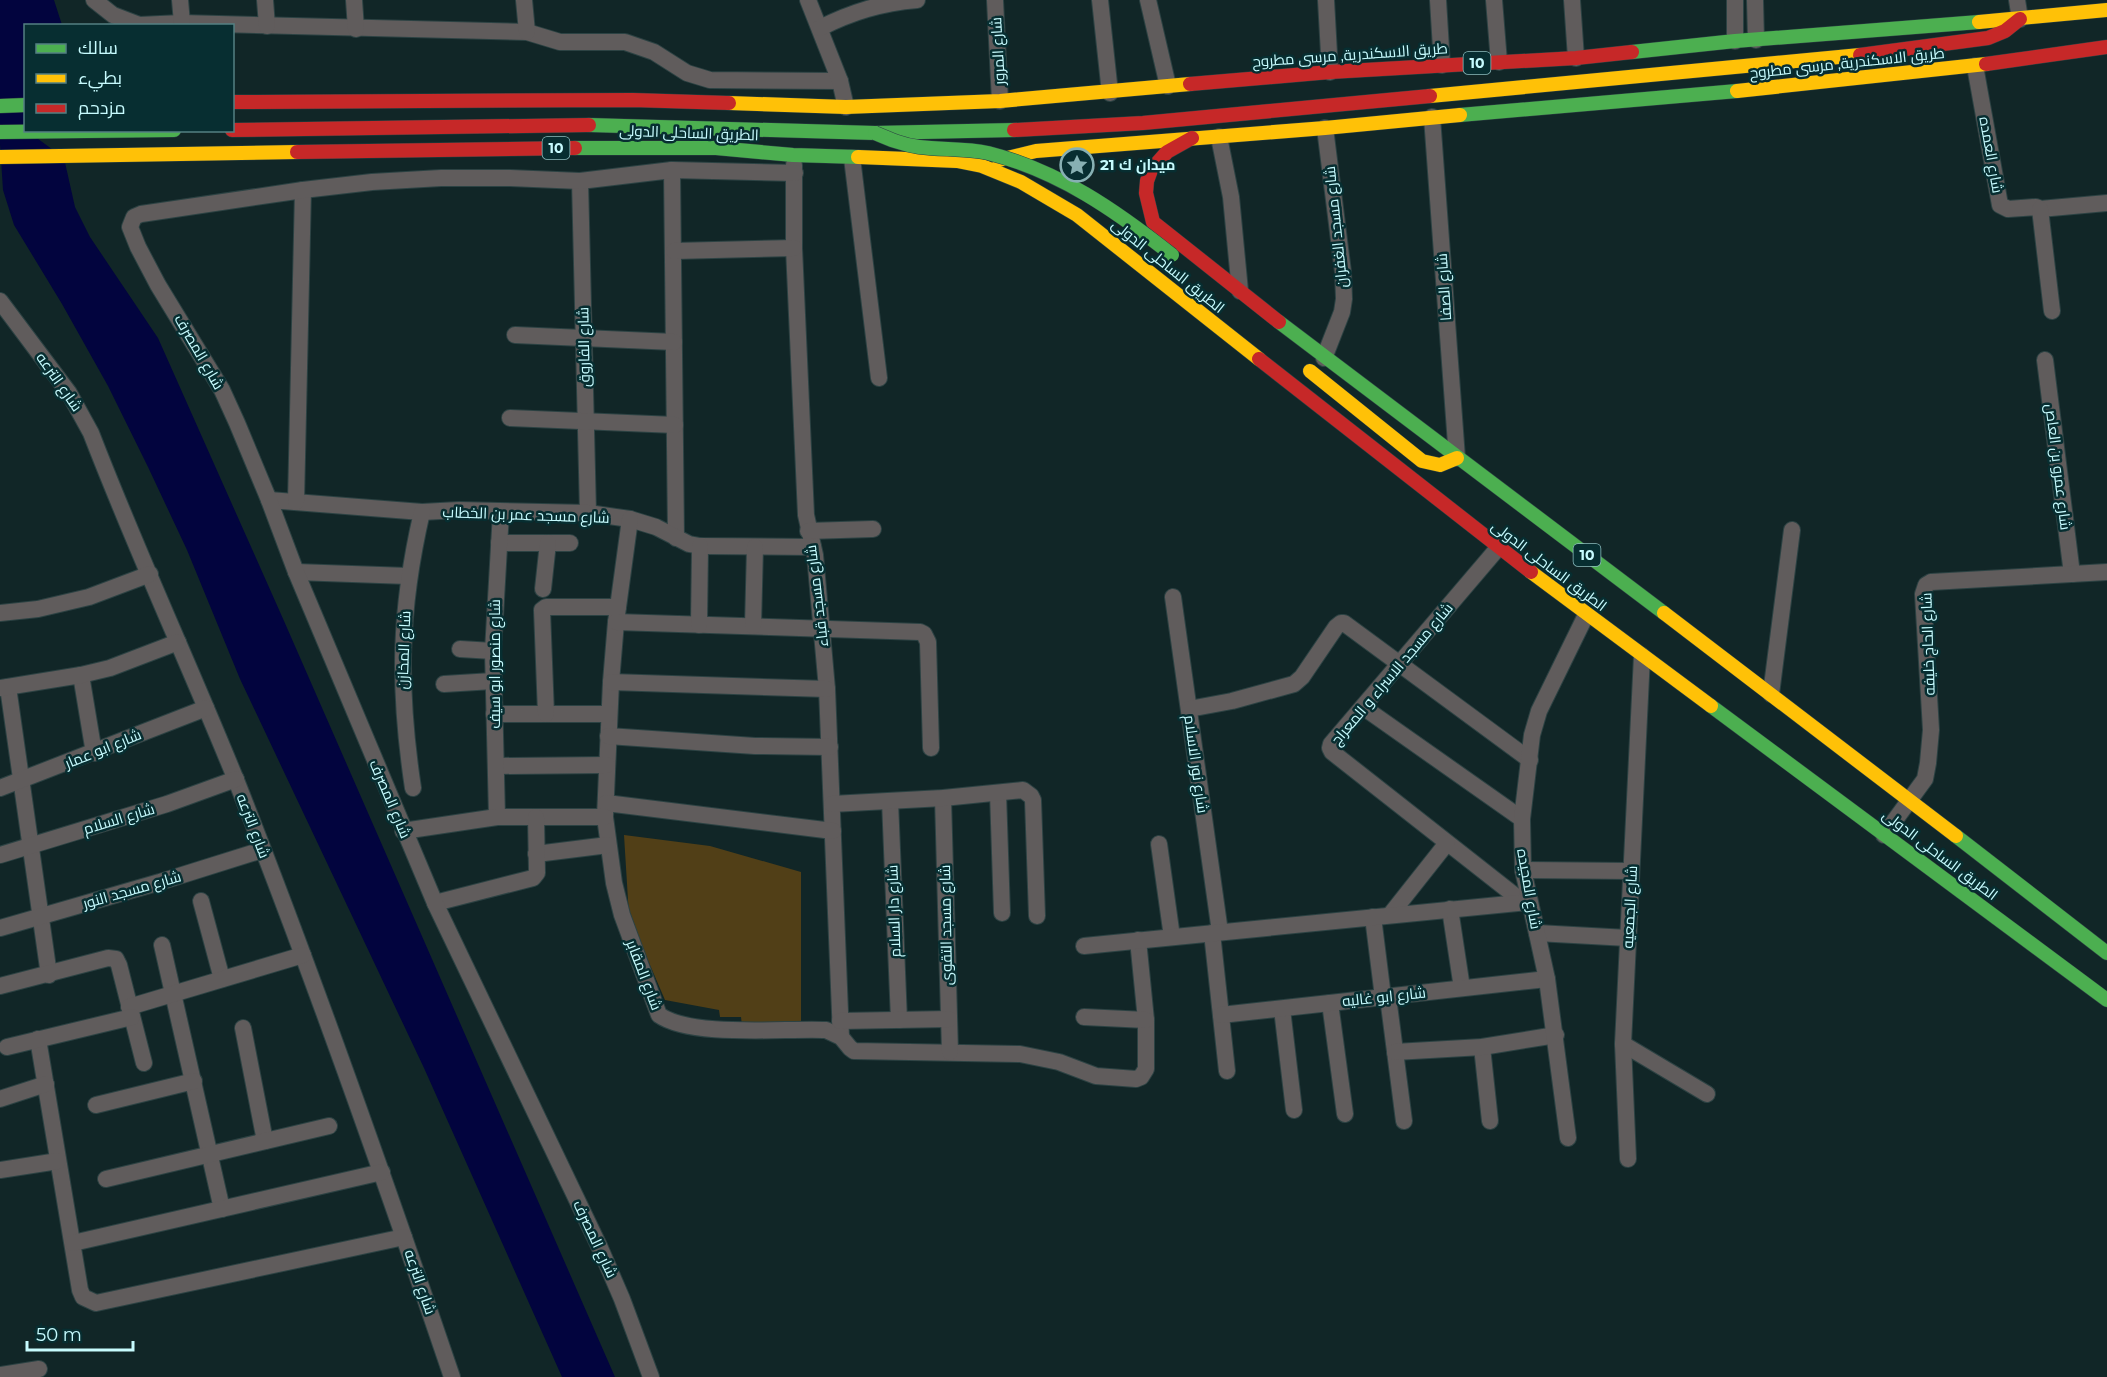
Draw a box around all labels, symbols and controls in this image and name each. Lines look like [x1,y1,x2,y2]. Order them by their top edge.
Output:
street label: شارع المرور [986,17,1011,86]
legend [24,24,234,132]
text: سالك [78,37,118,59]
street label: طريق الاسكندرية, مرسى مطروح [1252,38,1449,73]
street label: طريق الاسكندرية, مرسى مطروح [1748,43,1946,84]
road number: 10 [1464,52,1490,74]
text: بطيء [78,67,122,92]
text: مزدحم [78,97,126,120]
street label: شارع العمده [1973,115,2008,195]
street label: الطريق الساحلى الدولى [619,121,759,145]
road number: 10 [542,137,570,159]
place icon: ميدان ك 21 [1059,147,1095,183]
place label: ميدان ك 21 [1100,155,1176,174]
street label: شارع مسجد الغفران [1320,165,1353,289]
street label: الطريق الساحلى الدولى [1107,214,1229,318]
street label: شارع الصفا [1432,252,1457,322]
street label: شارع الفاروق [573,307,596,387]
street label: شارع المصرف [169,311,229,394]
street label: شارع الترعه [31,349,87,416]
street label: شارع عمرو بن العاص [2039,403,2076,531]
street label: شارع مسجد عمر بن الخطاب [442,502,610,529]
street label: الطريق الساحلى الدولى [1487,516,1611,616]
street label: شارع مسجد قباء [801,544,834,648]
road number: 10 [1574,544,1600,566]
street label: شارع الحاج خليفه [1916,592,1941,696]
street label: شارع منصور ابو سيف [485,599,506,729]
street label: شارع مسجد الاسراء و المعراج [1326,599,1458,750]
street label: شارع المخازن [393,610,416,690]
street label: شارع نور الاسلام [1178,714,1213,815]
street label: شارع ابو عمار [61,725,145,775]
street label: شارع المصرف [364,757,416,842]
street label: شارع الترعه [231,791,274,862]
street label: شارع السلام [81,799,157,840]
street label: الطريق الساحلى الدولى [1878,805,2002,905]
street label: شارع المجيده [1511,847,1546,931]
street label: شارع دار السلام [882,864,907,958]
street label: شارع مسجد التقوى [935,864,958,986]
street label: شارع الجمعيه [1618,865,1643,949]
street label: شارع مسجد النور [79,866,184,915]
street label: شارع المقابر [620,936,667,1013]
street label: شارع ابو غاليه [1341,983,1427,1012]
street label: شارع المصرف [567,1197,622,1282]
street label: شارع الترعه [399,1247,440,1318]
scale bar [27,1314,134,1352]
text: 50 m [36,1324,82,1346]

